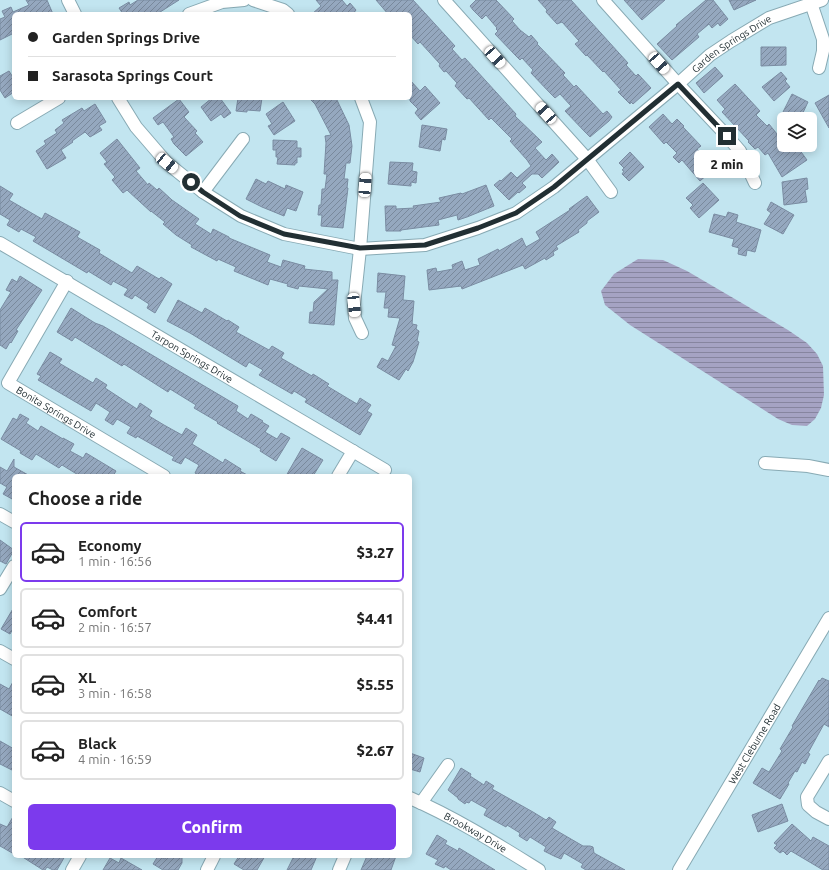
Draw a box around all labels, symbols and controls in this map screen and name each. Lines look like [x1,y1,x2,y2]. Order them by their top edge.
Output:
street label: Garden Springs Drive [690,13,773,75]
text: Garden Springs Drive [52,29,200,46]
car [483,44,507,70]
car [647,50,671,76]
text: Sarasota Springs Court [52,67,213,84]
car [534,100,558,126]
map controls [777,112,817,152]
button: layers [777,112,817,152]
route end [718,127,736,145]
callout: 2 min [694,150,760,178]
car [154,151,180,175]
text: 2 min [710,157,744,171]
route start [182,173,200,191]
car [358,173,372,197]
car [347,292,361,318]
street label: Tarpon Springs Drive [149,328,235,385]
street label: Bonita Springs Drive [14,384,98,440]
text: Choose a ride [28,488,142,508]
icon: car [30,534,66,570]
text: Economy [78,537,142,554]
text: $3.27 [356,544,394,561]
text: 1 min · 16:56 [78,554,152,568]
icon: car [30,600,66,636]
text: Comfort [78,603,137,620]
text: $4.41 [356,610,394,627]
text: 2 min · 16:57 [78,620,152,634]
icon: car [30,666,66,702]
text: XL [78,669,96,686]
text: $5.55 [356,676,394,693]
text: 3 min · 16:58 [78,686,152,700]
street label: West Cleburne Road [726,702,783,786]
icon: car [30,732,66,768]
text: Black [78,735,117,752]
text: $2.67 [356,742,394,759]
text: 4 min · 16:59 [78,752,152,766]
button: Confirm [28,804,396,850]
street label: Brookway Drive [442,810,509,855]

